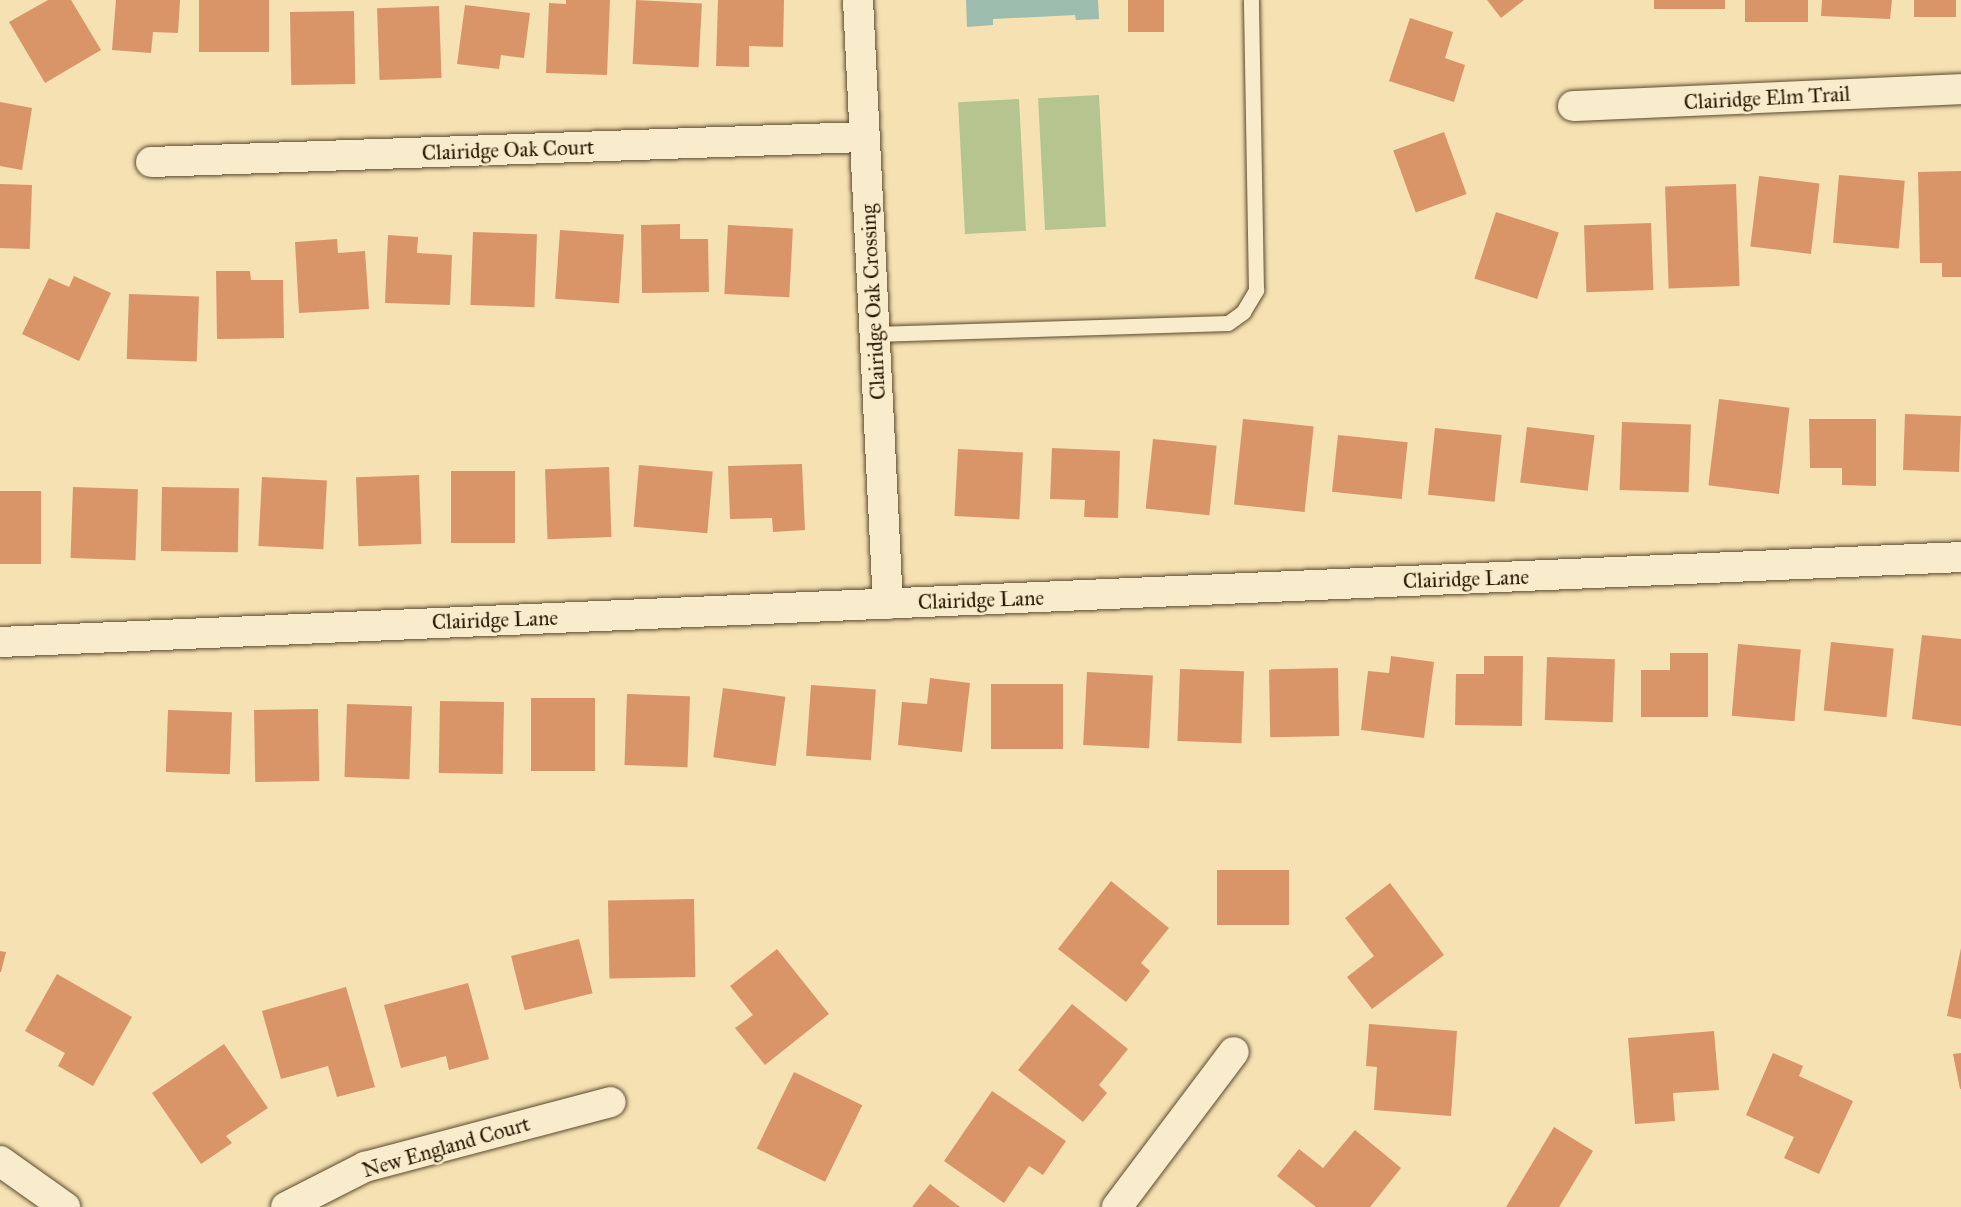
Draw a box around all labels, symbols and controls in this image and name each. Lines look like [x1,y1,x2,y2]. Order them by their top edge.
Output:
street label: Clairidge Elm Trail [1683,81,1851,115]
street label: Clairidge Oak Court [421,134,595,166]
street label: Clairidge Oak Crossing [855,203,891,401]
street label: Clairidge Lane [1402,564,1530,594]
street label: Clairidge Lane [917,585,1045,615]
street label: Clairidge Lane [431,605,559,635]
street label: New England Court [359,1111,533,1183]

